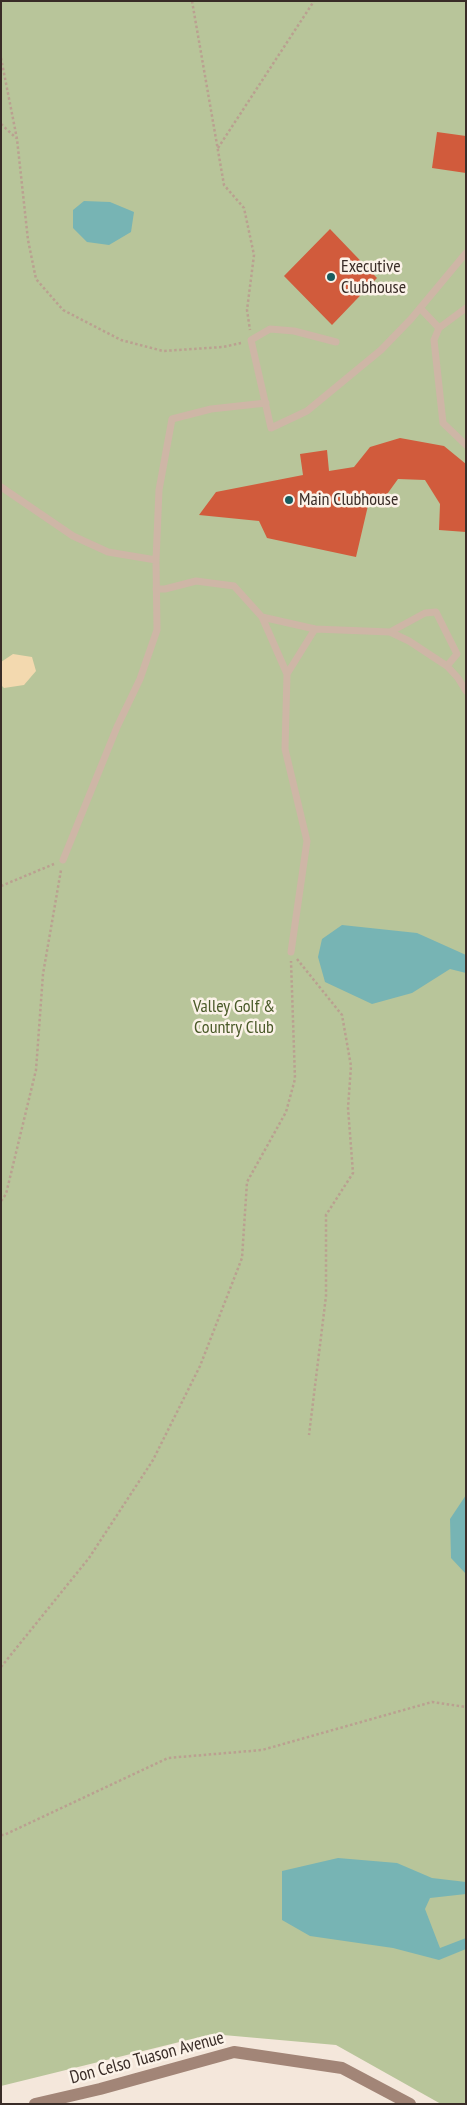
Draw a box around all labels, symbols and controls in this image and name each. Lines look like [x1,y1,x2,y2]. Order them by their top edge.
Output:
place label: Executive Clubhouse [341,256,406,298]
marker: Executive Clubhouse [325,271,337,283]
place label: Main Clubhouse [299,489,398,511]
marker: Main Clubhouse [283,494,295,506]
park label: Valley Golf & Country Club [193,996,275,1038]
street label: Don Celso Tuason Avenue [68,2027,226,2089]

